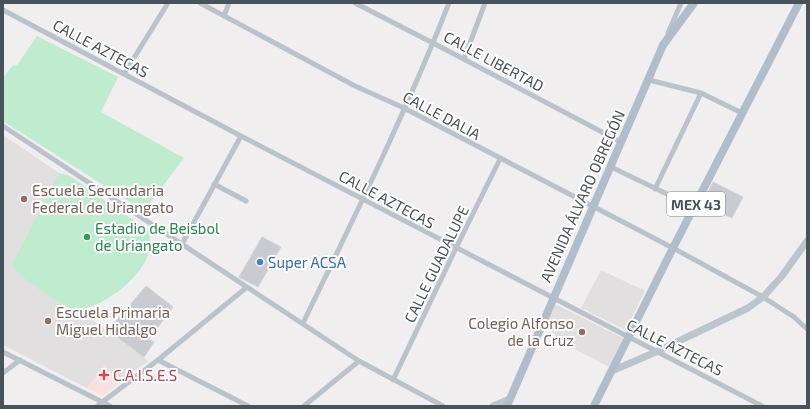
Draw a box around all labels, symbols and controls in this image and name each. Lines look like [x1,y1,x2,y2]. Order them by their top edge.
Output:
street label: CALLE AZTECAS [50,15,152,81]
street label: CALLE LIBERTAD [441,27,547,95]
street label: CALLE DALIA [400,87,484,143]
street label: AVENIDA ÁLVARO OBREGÓN [536,107,628,285]
street label: CALLE AZTECAS [336,166,438,232]
place label: Escuela Secundaria Federal de Uriangato [32,181,174,216]
road number: MEX 43 [667,192,725,216]
marker: Escuela Secundaria Federal de Uriangato [19,194,29,204]
street label: CALLE GUADALUPE [400,203,472,325]
place label: Estadio de Beisbol de Uriangato [95,219,220,254]
marker: Estadio de Beisbol de Uriangato [82,232,92,242]
place label: Super ACSA [268,253,347,271]
marker: Super ACSA [255,257,265,267]
place label: Escuela Primaria Miguel Hidalgo [56,303,170,338]
place label: Colegio Alfonso de la Cruz [468,314,574,349]
street label: CALLE AZTECAS [624,315,726,379]
marker: Escuela Primaria Miguel Hidalgo [43,316,53,326]
marker: Colegio Alfonso de la Cruz [577,327,587,337]
place label: C.A.I.S.E.S [113,366,177,384]
marker: C.A.I.S.E.S [98,369,110,381]

